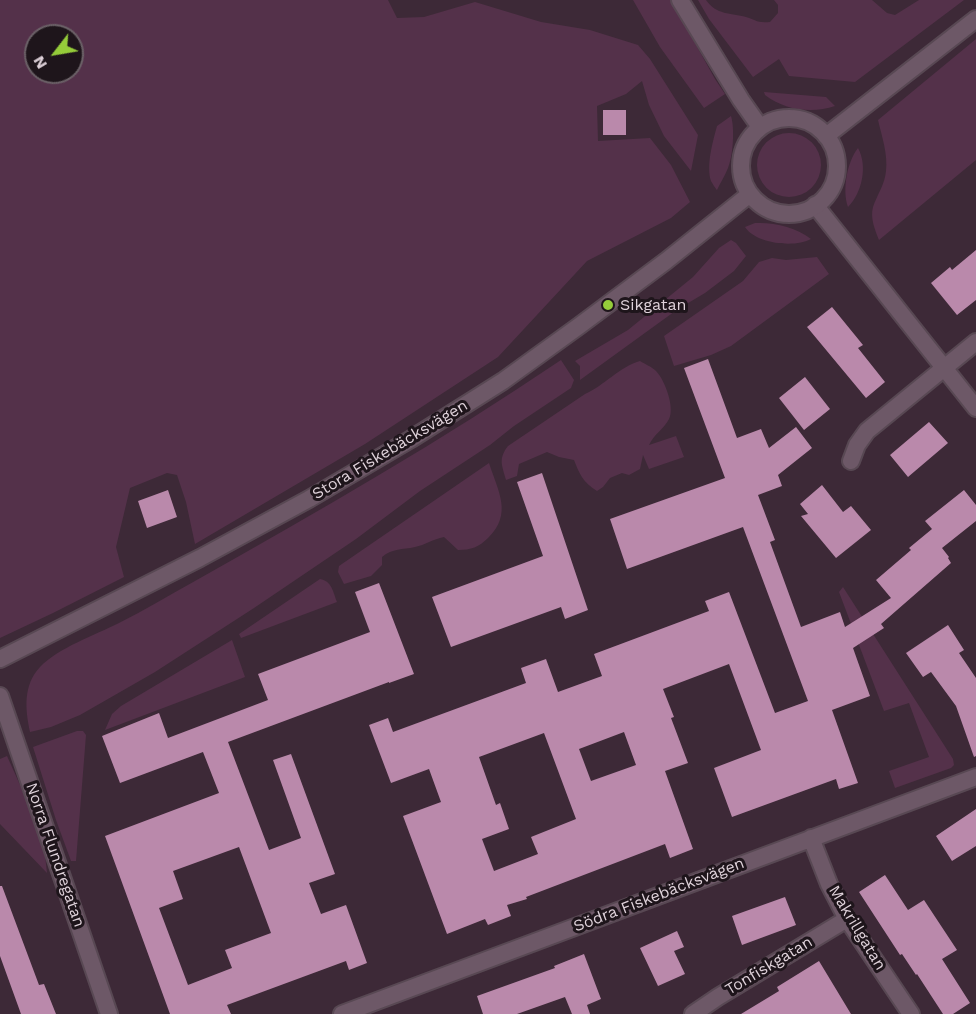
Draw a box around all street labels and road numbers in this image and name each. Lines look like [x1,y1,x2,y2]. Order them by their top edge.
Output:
street label: Stora Fiskebäcksvägen [309,396,471,504]
street label: Norra Flundregatan [21,780,89,930]
street label: Södra Fiskebäcksvägen [571,854,747,936]
street label: Makrillgatan [824,882,890,974]
street label: Tonfiskgatan [722,932,816,1000]

